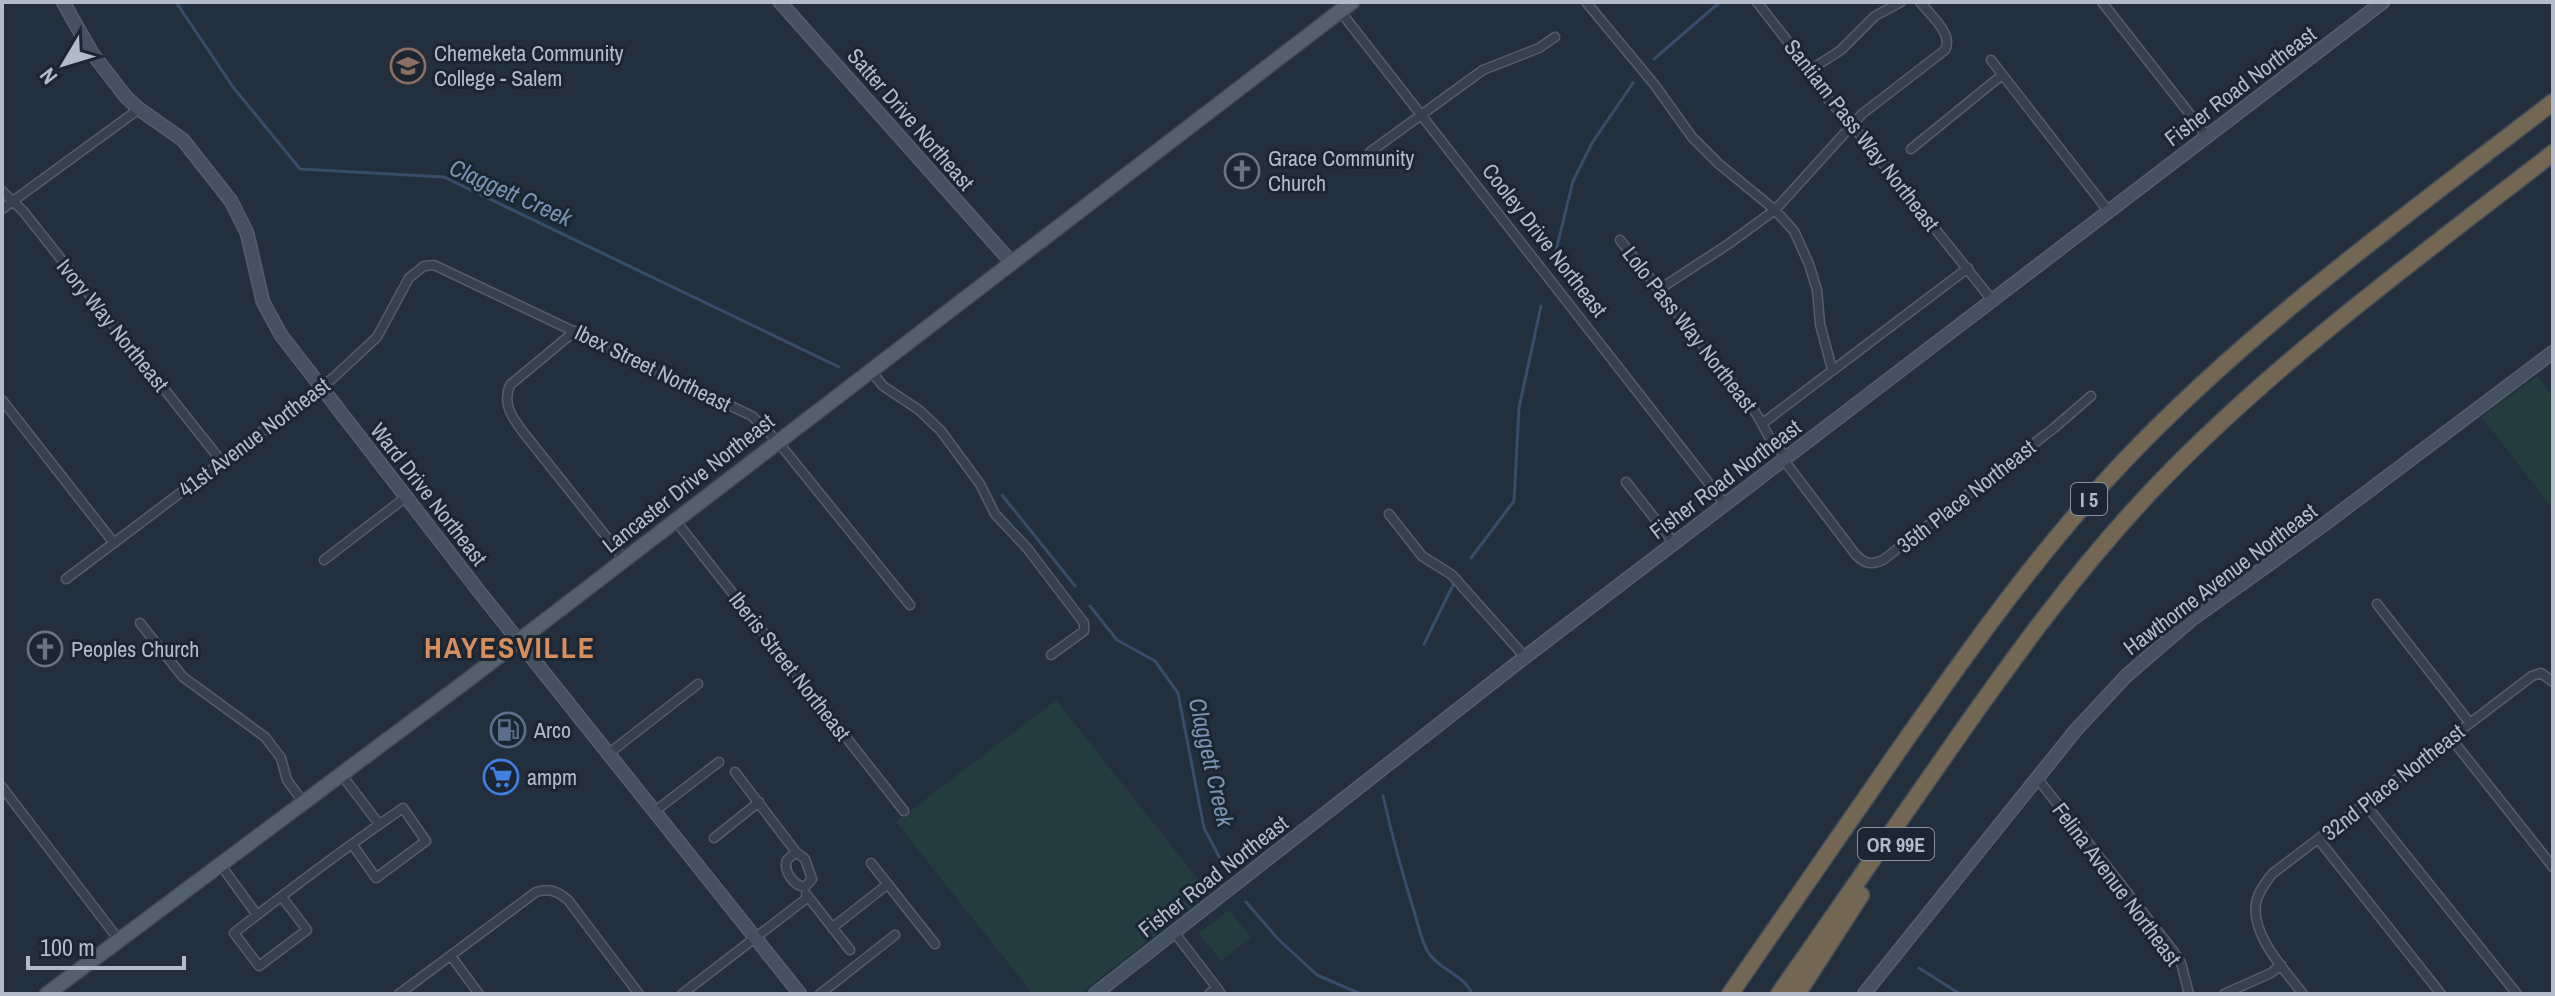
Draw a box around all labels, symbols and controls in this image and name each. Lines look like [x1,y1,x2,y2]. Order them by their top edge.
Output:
street label: Fisher Road Northeast [2158,19,2322,153]
north arrow [24,24,104,104]
street label: Santiam Pass Way Northeast [1778,33,1946,237]
place label: Chemeketa Community College - Salem [434,38,624,93]
street label: Satter Drive Northeast [841,41,981,197]
school or university icon: Chemeketa Community College - Salem [389,47,427,85]
text: N [32,62,64,91]
place label: Grace Community Church [1268,143,1414,198]
water label: Claggett Creek [445,151,579,234]
church icon: Grace Community Church [1223,152,1261,190]
street label: Cooley Drive Northeast [1475,157,1615,323]
street label: Lolo Pass Way Northeast [1616,240,1764,418]
street label: Ivory Way Northeast [50,252,176,398]
street label: Ibex Street Northeast [570,317,736,419]
street label: 41st Avenue Northeast [172,370,336,504]
street label: Lancaster Drive Northeast [596,406,780,560]
street label: Fisher Road Northeast [1643,412,1807,546]
street label: Ward Drive Northeast [364,416,494,572]
street label: 35th Place Northeast [1890,432,2042,560]
road number: I 5 [2071,483,2107,515]
street label: Hawthorne Avenue Northeast [2117,496,2323,662]
street label: Iberis Street Northeast [722,585,858,747]
district label: HAYESVILLE [424,627,596,667]
church icon: Peoples Church [26,630,64,668]
place label: Peoples Church [71,634,199,664]
water label: Claggett Creek [1182,694,1243,831]
fuel station icon: Arco [489,711,527,749]
place label: Arco [533,715,571,745]
street label: 32nd Place Northeast [2315,717,2471,847]
supermarket icon: ampm [482,758,520,796]
place label: ampm [527,762,577,792]
street label: Felina Avenue Northeast [2046,796,2188,972]
street label: Fisher Road Northeast [1132,808,1294,944]
road number: OR 99E [1858,828,1934,860]
scale bar [28,920,184,970]
text: 100 m [40,931,95,963]

